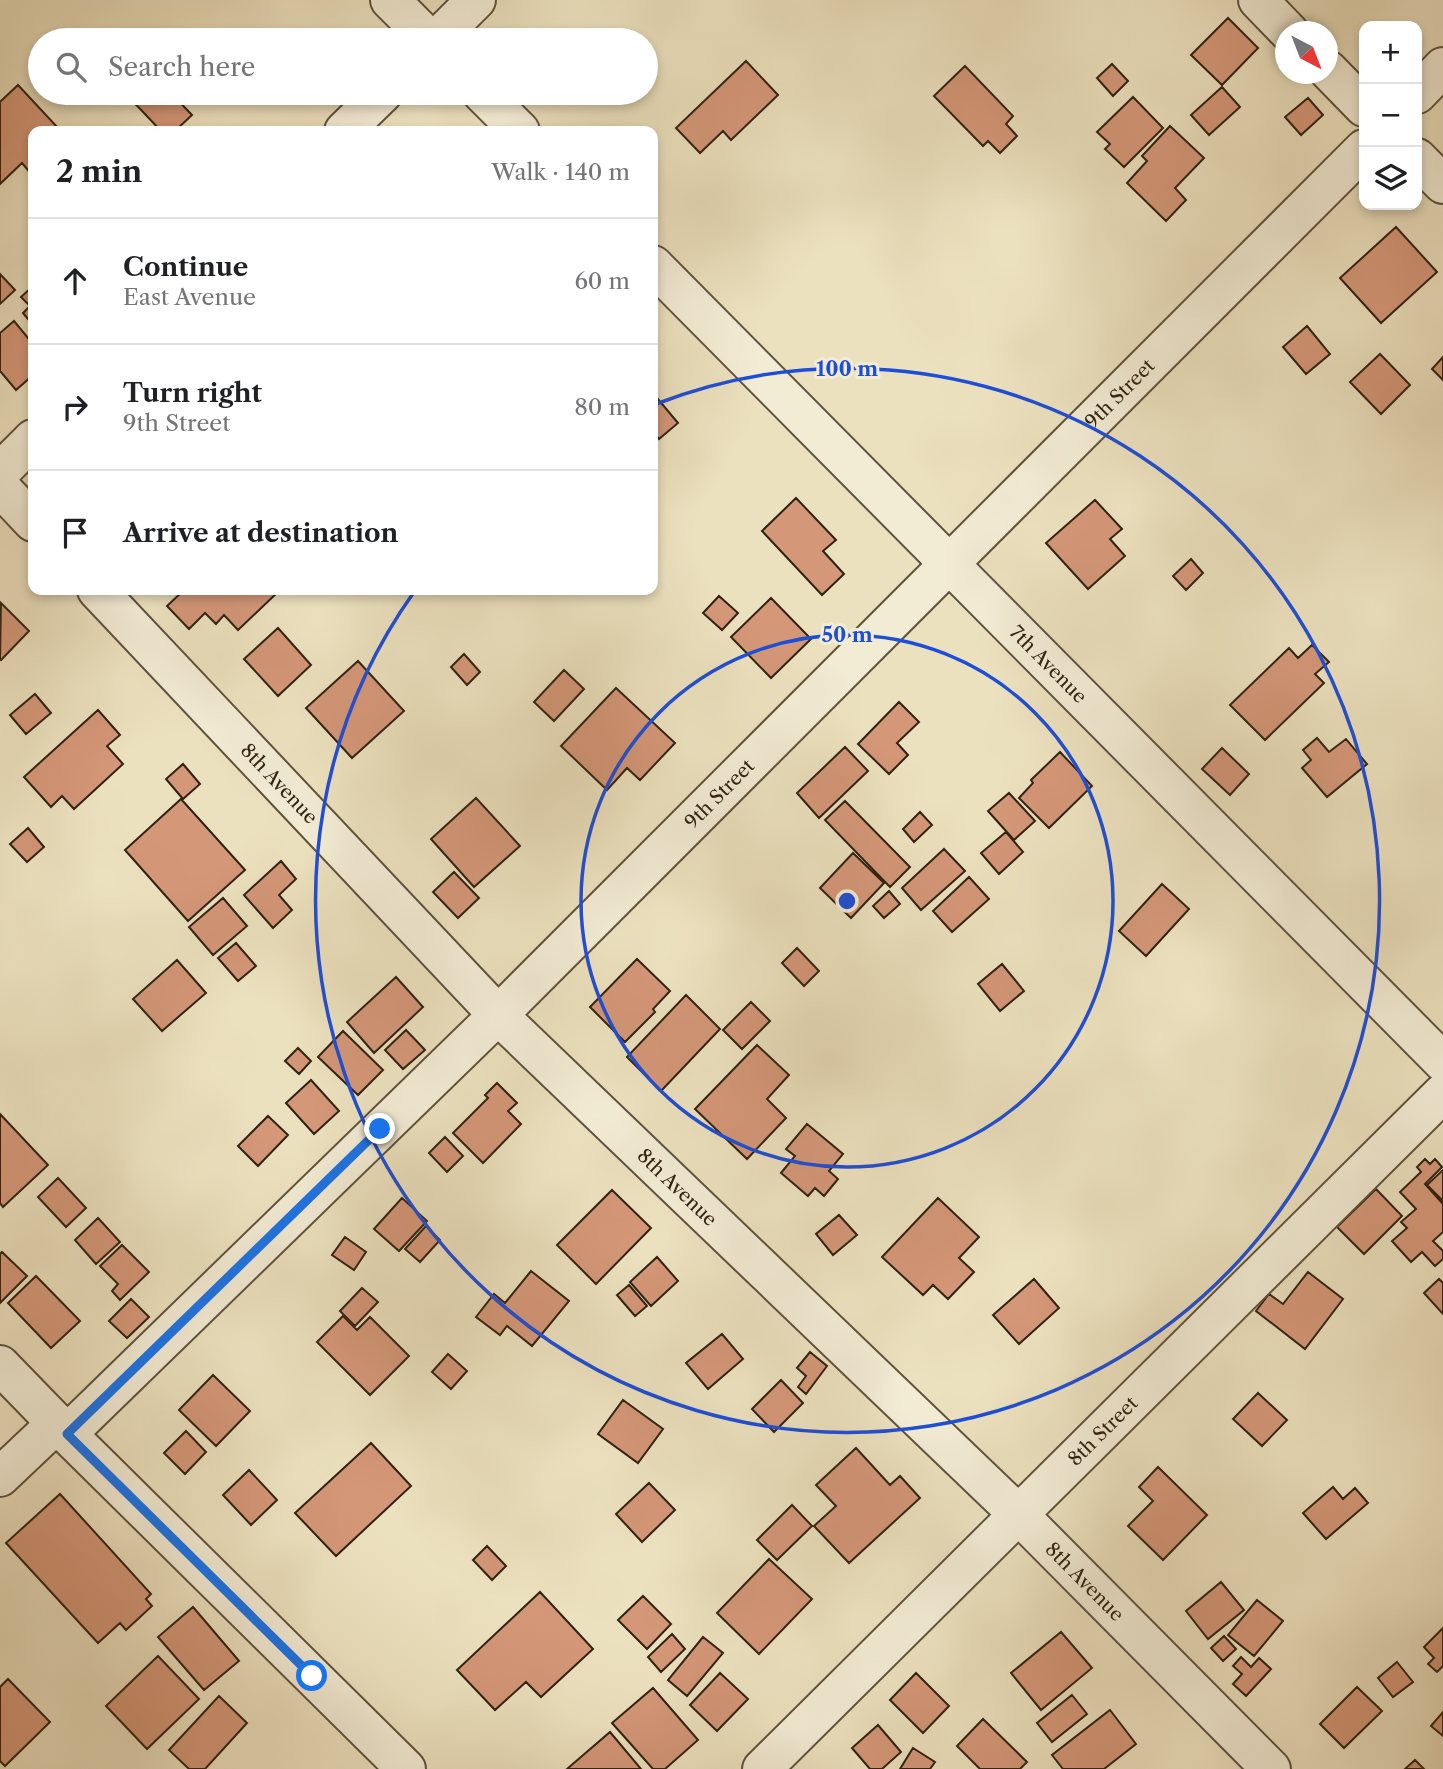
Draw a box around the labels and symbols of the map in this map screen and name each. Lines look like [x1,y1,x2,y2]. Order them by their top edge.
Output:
north arrow [1275,21,1338,84]
street label: 9th Street [1080,354,1160,433]
text: 100 m [816,356,878,381]
street label: 7th Avenue [1005,621,1092,708]
text: 50 m [821,622,873,647]
street label: 8th Avenue [236,739,322,829]
street label: 9th Street [680,754,759,834]
centre of rings [835,889,859,913]
route end [364,1113,395,1144]
street label: 8th Avenue [632,1144,722,1231]
street label: 8th Street [1063,1392,1143,1471]
street label: 8th Avenue [1041,1538,1129,1626]
route start [296,1660,327,1691]

